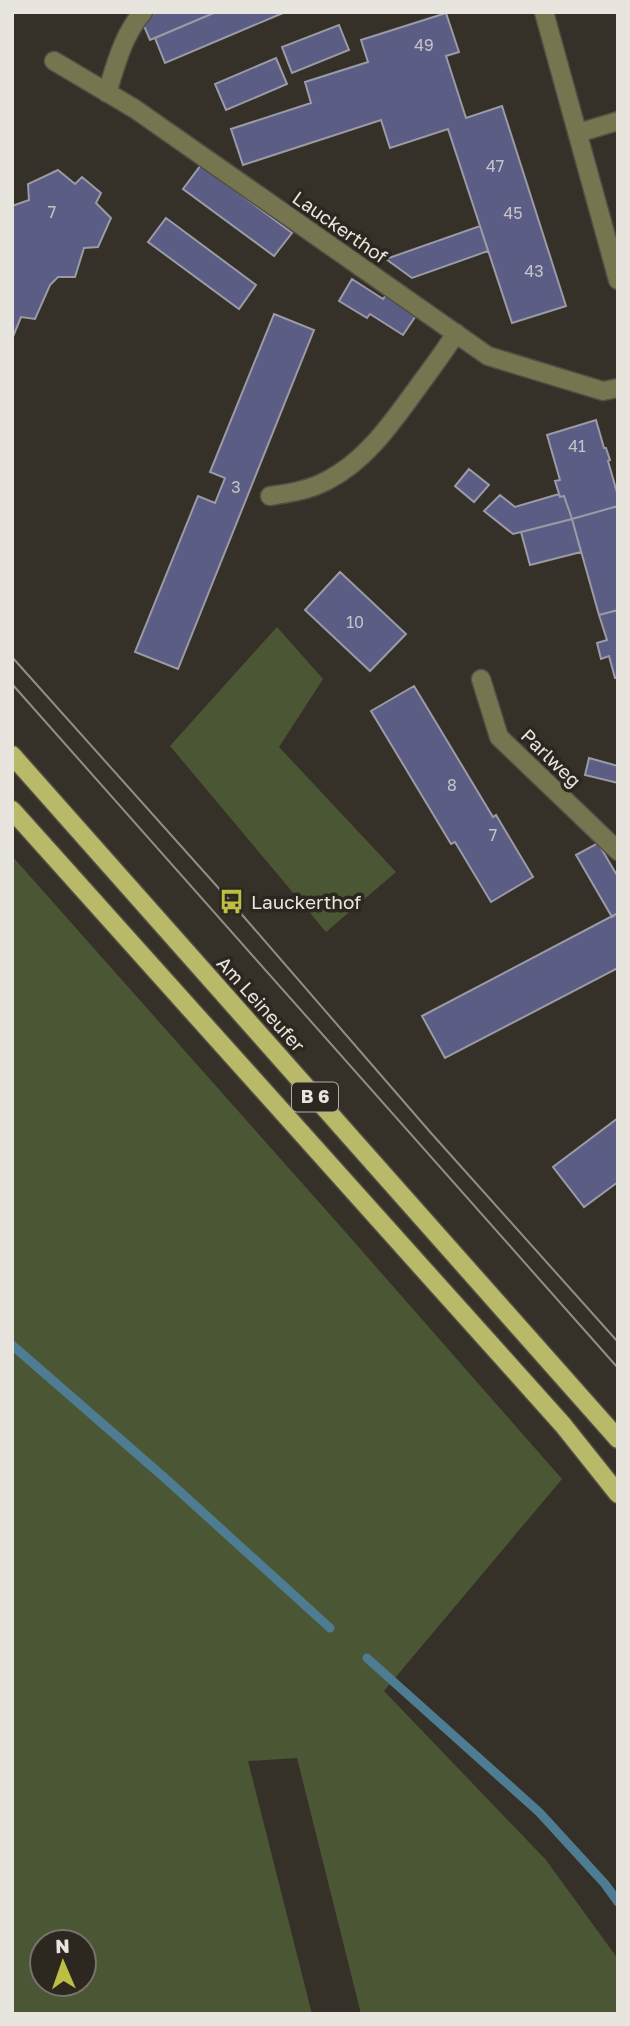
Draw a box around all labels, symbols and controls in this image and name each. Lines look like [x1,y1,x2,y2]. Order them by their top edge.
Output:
house number: 49 [414,35,434,55]
house number: 47 [486,156,504,176]
street label: Lauckerthof [289,186,392,268]
house number: 7 [48,202,56,222]
house number: 45 [503,203,523,223]
house number: 43 [524,261,544,281]
house number: 41 [568,436,586,456]
house number: 3 [231,477,241,497]
house number: 10 [346,612,364,632]
street label: Parlweg [517,724,586,792]
house number: 8 [447,775,457,795]
house number: 7 [489,825,497,845]
bus stop icon: Lauckerthof [217,888,245,916]
place label: Lauckerthof [251,890,361,913]
street label: Am Leineufer [213,951,311,1057]
road number: B 6 [292,1082,338,1112]
north arrow [28,1928,98,1998]
text: N [55,1934,70,1957]

